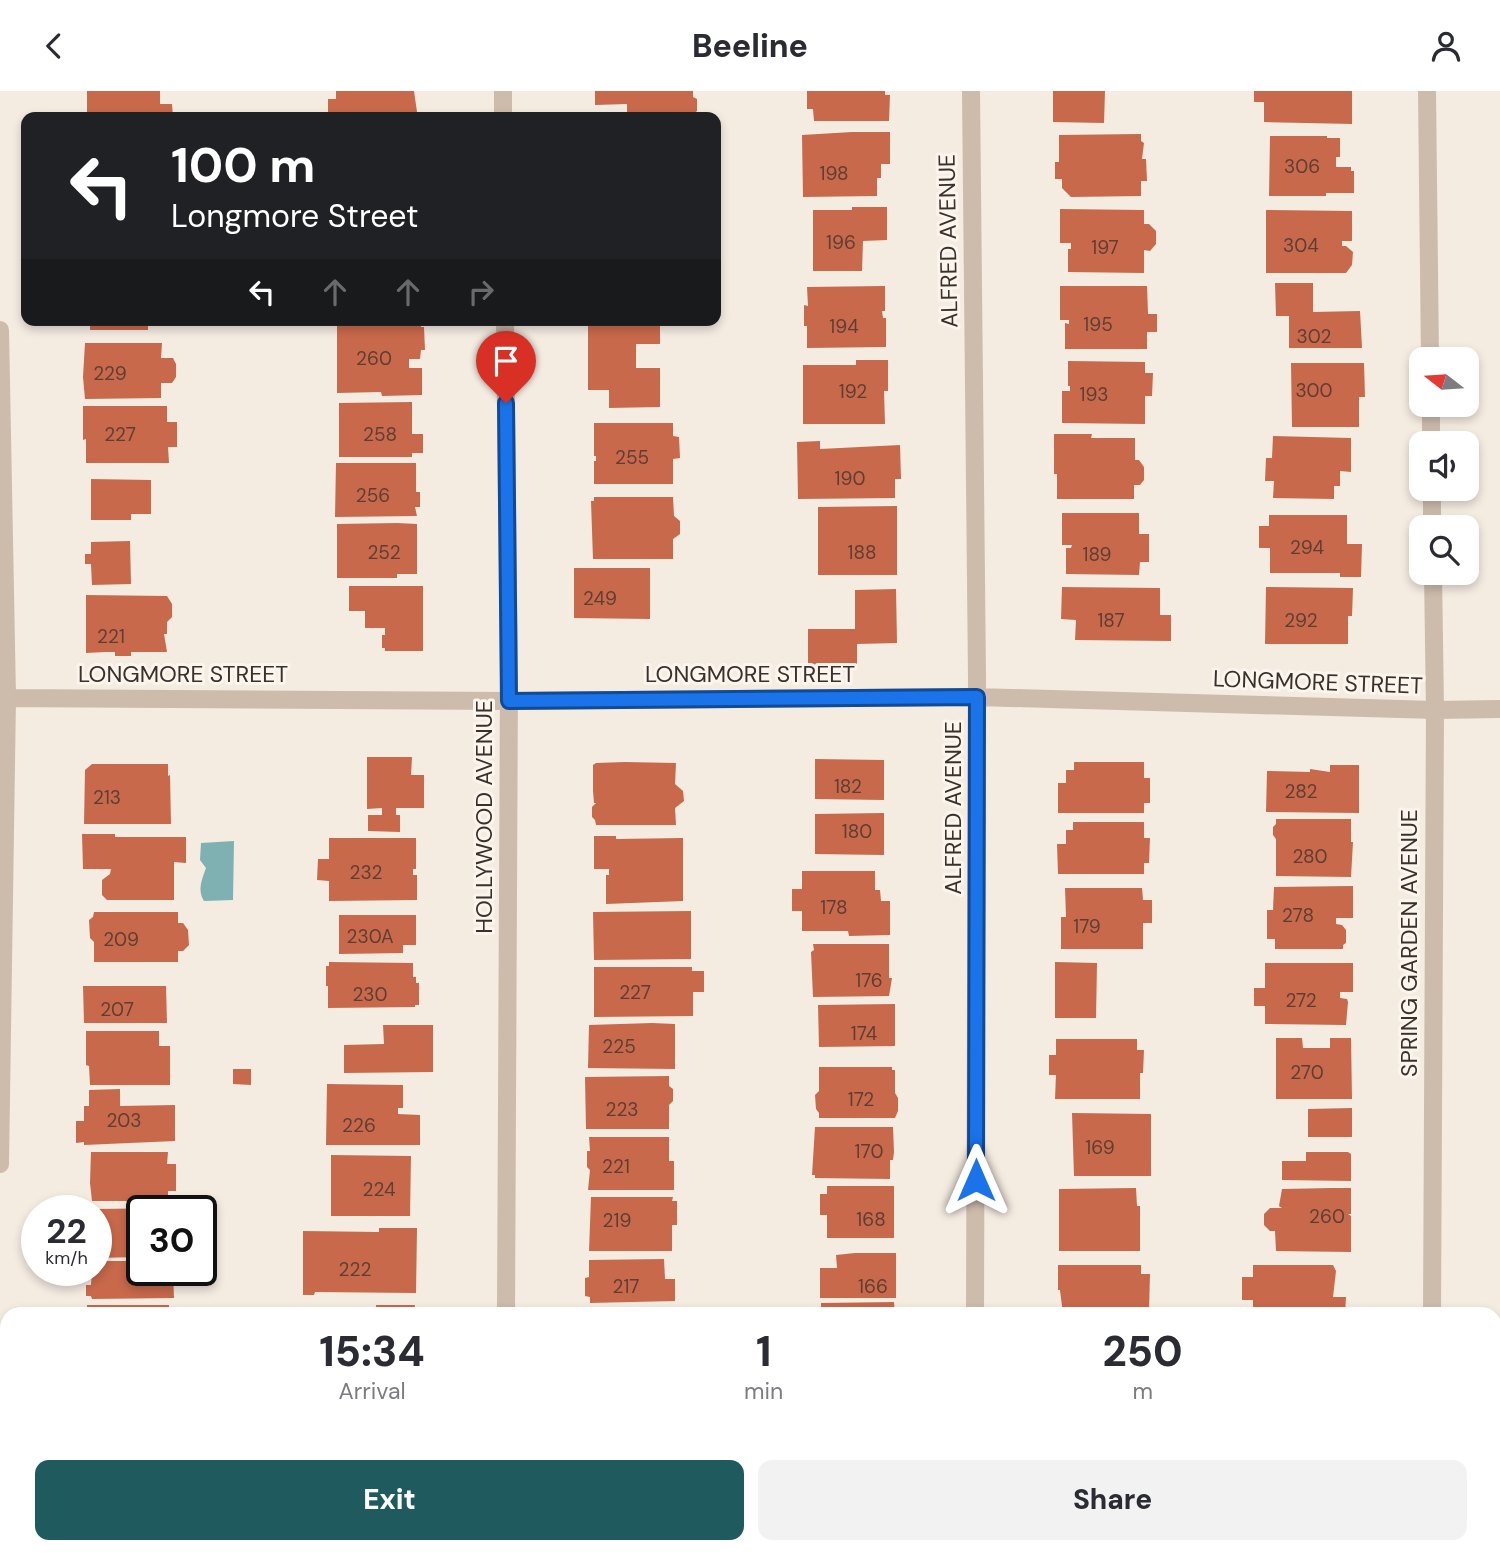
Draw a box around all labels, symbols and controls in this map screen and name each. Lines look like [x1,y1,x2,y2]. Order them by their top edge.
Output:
text: Beeline [692,25,808,67]
icon: back [35,27,73,65]
icon: person [1427,27,1465,65]
text: 100 m [171,133,315,197]
icon: left [56,140,147,231]
street label: ALFRED AVENUE [931,154,965,328]
house number: 306 [1284,154,1320,179]
house number: 198 [819,161,849,186]
text: Longmore Street [171,195,419,237]
house number: 196 [826,230,856,255]
house number: 304 [1283,233,1319,258]
house number: 197 [1091,235,1119,260]
icon: left [243,273,281,311]
icon: ahead [316,273,354,311]
icon: ahead [389,273,427,311]
icon: right [462,273,500,311]
house number: 195 [1083,312,1113,337]
house number: 194 [829,314,859,339]
house number: 302 [1297,324,1332,349]
pin [476,331,536,403]
icon: arrive [487,342,525,380]
house number: 260 [356,346,392,371]
north arrow [1409,347,1479,417]
map controls [1409,347,1479,585]
house number: 229 [93,361,127,386]
house number: 300 [1295,378,1333,403]
house number: 192 [839,379,867,404]
house number: 193 [1080,382,1108,407]
house number: 227 [104,422,136,447]
house number: 258 [363,422,397,447]
button: sound [1409,431,1479,501]
house number: 255 [615,445,649,470]
house number: 190 [835,466,865,491]
house number: 256 [356,483,390,508]
button: search [1409,515,1479,585]
house number: 294 [1290,535,1324,560]
house number: 252 [367,540,401,565]
house number: 188 [847,540,877,565]
house number: 189 [1083,542,1111,567]
house number: 249 [583,586,617,611]
house number: 187 [1097,608,1125,633]
house number: 292 [1284,608,1318,633]
house number: 221 [97,624,125,649]
street label: LONGMORE STREET [78,659,288,689]
street label: LONGMORE STREET [645,659,855,689]
street label: LONGMORE STREET [1212,663,1424,701]
street label: HOLLYWOOD AVENUE [469,700,499,934]
street label: ALFRED AVENUE [938,721,968,895]
house number: 182 [834,774,862,799]
house number: 282 [1285,779,1317,804]
house number: 213 [93,785,121,810]
street label: SPRING GARDEN AVENUE [1394,809,1424,1077]
house number: 180 [842,819,872,844]
house number: 280 [1292,844,1328,869]
house number: 232 [349,860,383,885]
house number: 178 [820,895,848,920]
house number: 278 [1282,903,1314,928]
house number: 179 [1073,914,1101,939]
house number: 230A [346,924,394,949]
house number: 209 [103,927,139,952]
house number: 176 [855,968,883,993]
house number: 227 [619,980,651,1005]
house number: 230 [352,982,388,1007]
house number: 272 [1285,988,1317,1013]
house number: 207 [100,997,134,1022]
house number: 174 [851,1021,877,1046]
house number: 225 [602,1034,636,1059]
house number: 270 [1290,1060,1324,1085]
house number: 172 [848,1087,874,1112]
house number: 223 [605,1097,639,1122]
house number: 203 [107,1108,141,1133]
house number: 226 [342,1113,376,1138]
house number: 169 [1085,1135,1115,1160]
house number: 170 [855,1139,883,1164]
position arrow [939,1143,1013,1217]
house number: 221 [602,1154,630,1179]
house number: 224 [362,1177,396,1202]
speed limit sign: 30 [126,1195,217,1286]
house number: 260 [1309,1204,1345,1229]
house number: 168 [856,1207,886,1232]
text: 22 [46,1208,87,1254]
house number: 219 [603,1208,631,1233]
text: km/h [45,1246,88,1270]
house number: 222 [339,1257,371,1282]
house number: 217 [612,1274,640,1299]
house number: 166 [858,1274,888,1299]
text: 15:34 [319,1324,425,1379]
text: 1 [756,1324,771,1379]
text: 250 [1103,1324,1183,1379]
text: Arrival [339,1376,406,1406]
text: min [744,1376,783,1406]
text: m [1132,1376,1153,1406]
button: Exit [35,1460,744,1540]
button: Share [758,1460,1467,1540]

